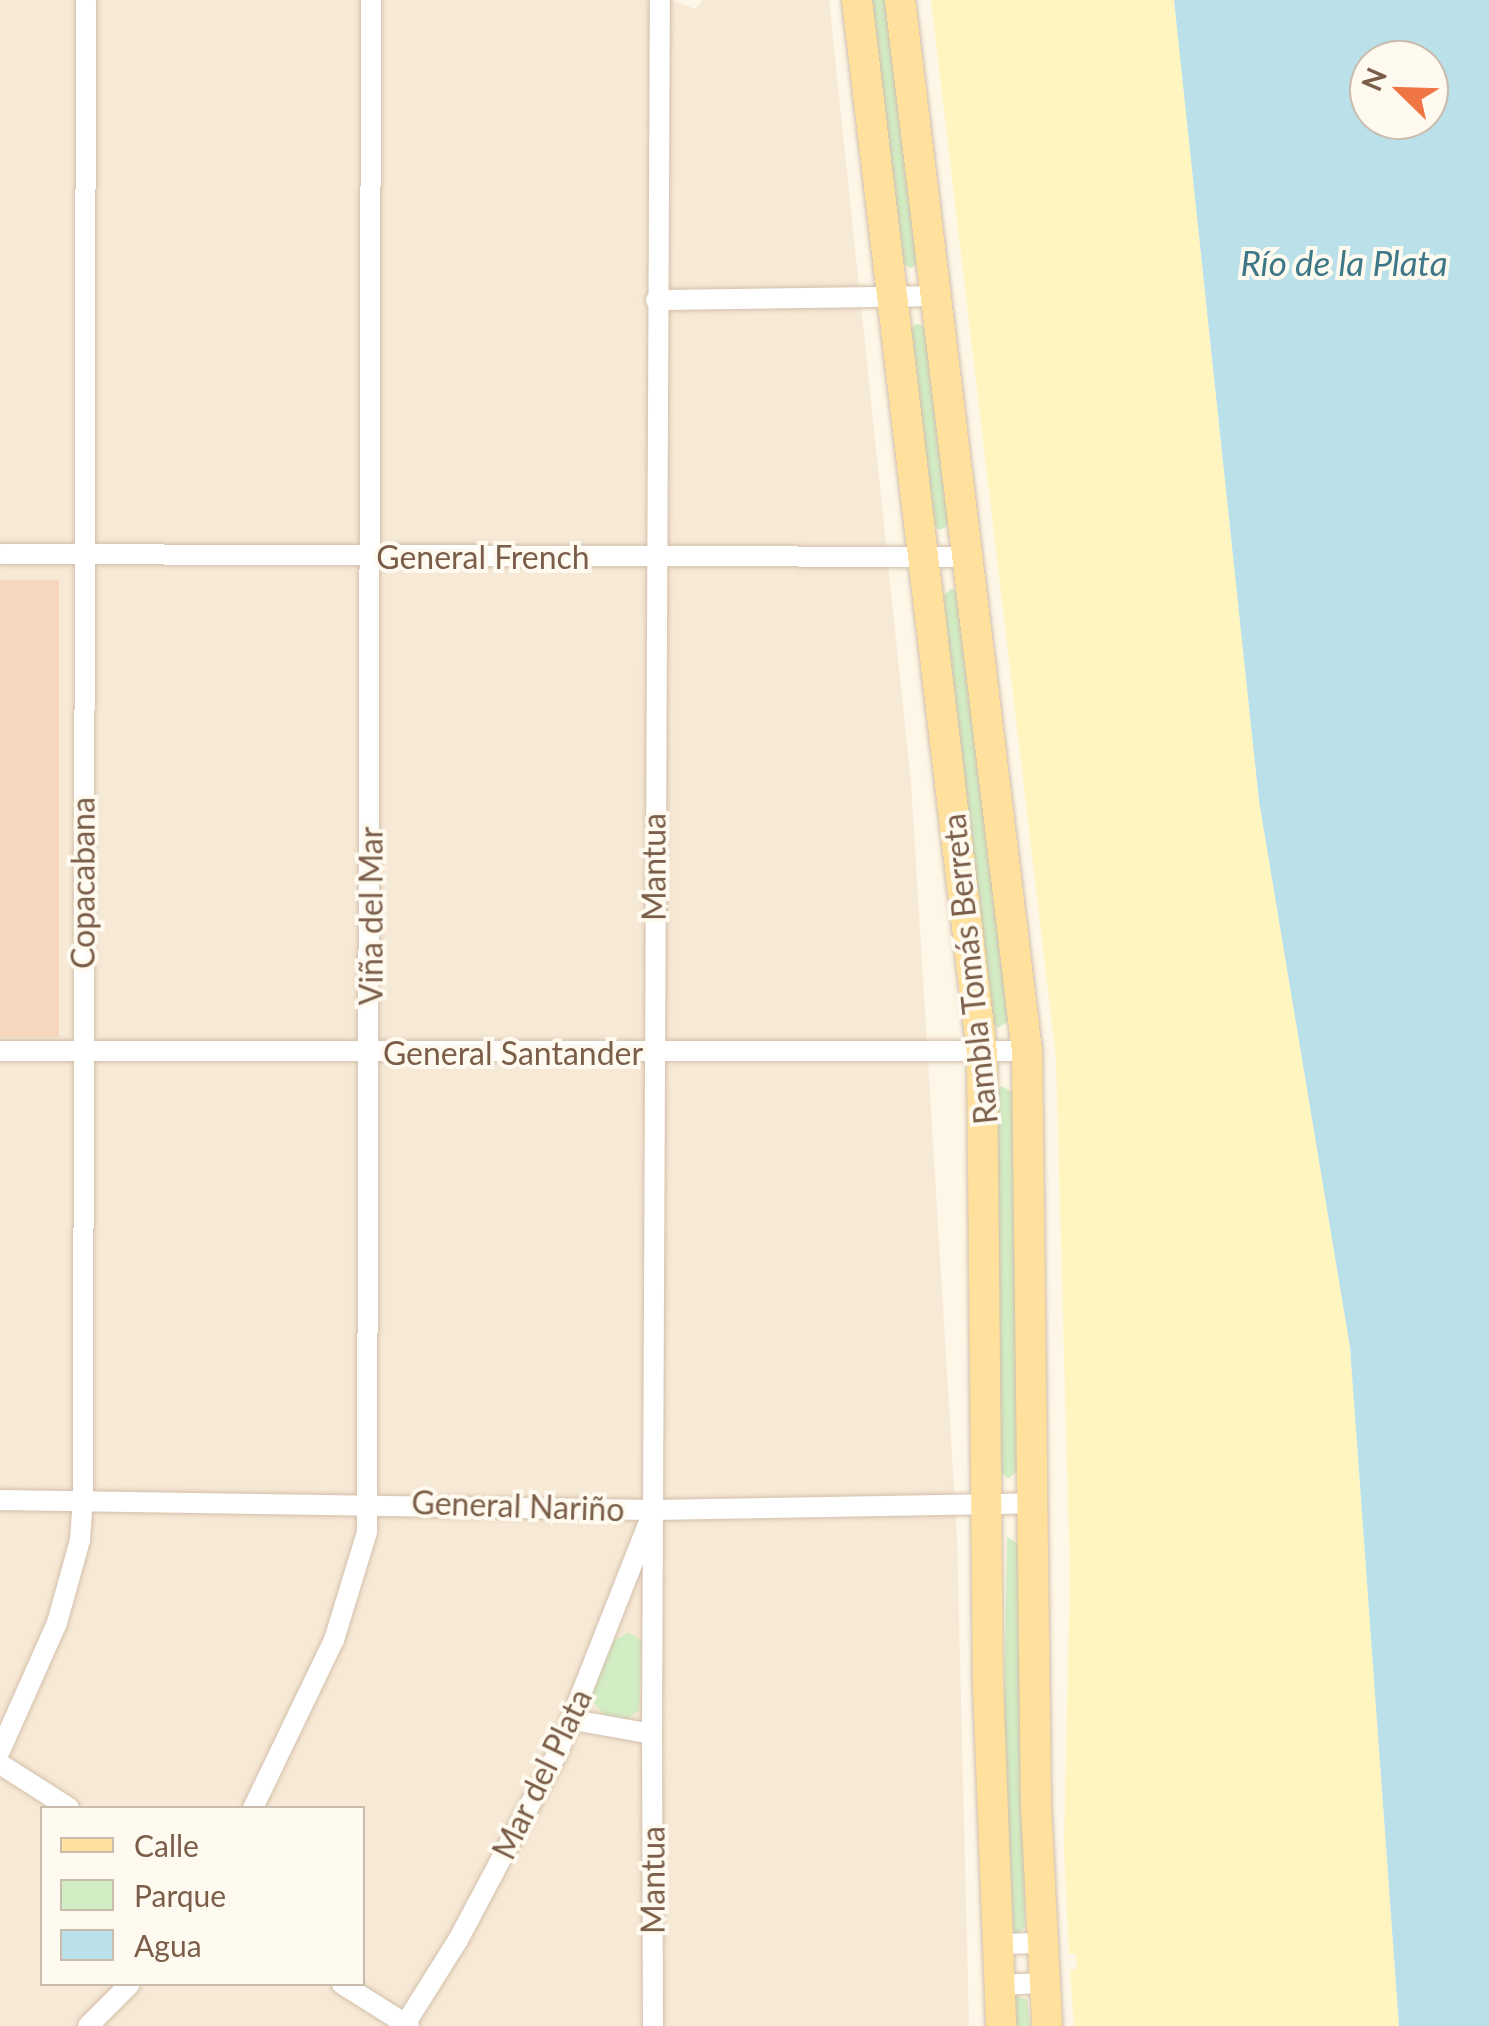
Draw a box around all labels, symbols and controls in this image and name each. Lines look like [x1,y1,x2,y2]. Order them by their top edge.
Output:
north arrow [1349,40,1449,140]
text: N [1353,62,1393,96]
water label: Río de la Plata [1240,241,1448,283]
street label: General French [376,538,590,576]
street label: Copacabana [64,797,102,969]
street label: Rambla Tomás Berreta [935,811,1005,1127]
street label: Mantua [635,813,673,921]
street label: Viña del Mar [352,827,390,1005]
street label: General Santander [383,1034,643,1072]
street label: General Nariño [411,1483,625,1529]
street label: Mar del Plata [484,1682,600,1866]
legend [40,1806,365,1986]
street label: Mantua [634,1826,672,1934]
text: Calle [134,1827,199,1863]
text: Parque [134,1877,226,1913]
text: Agua [134,1927,202,1963]

